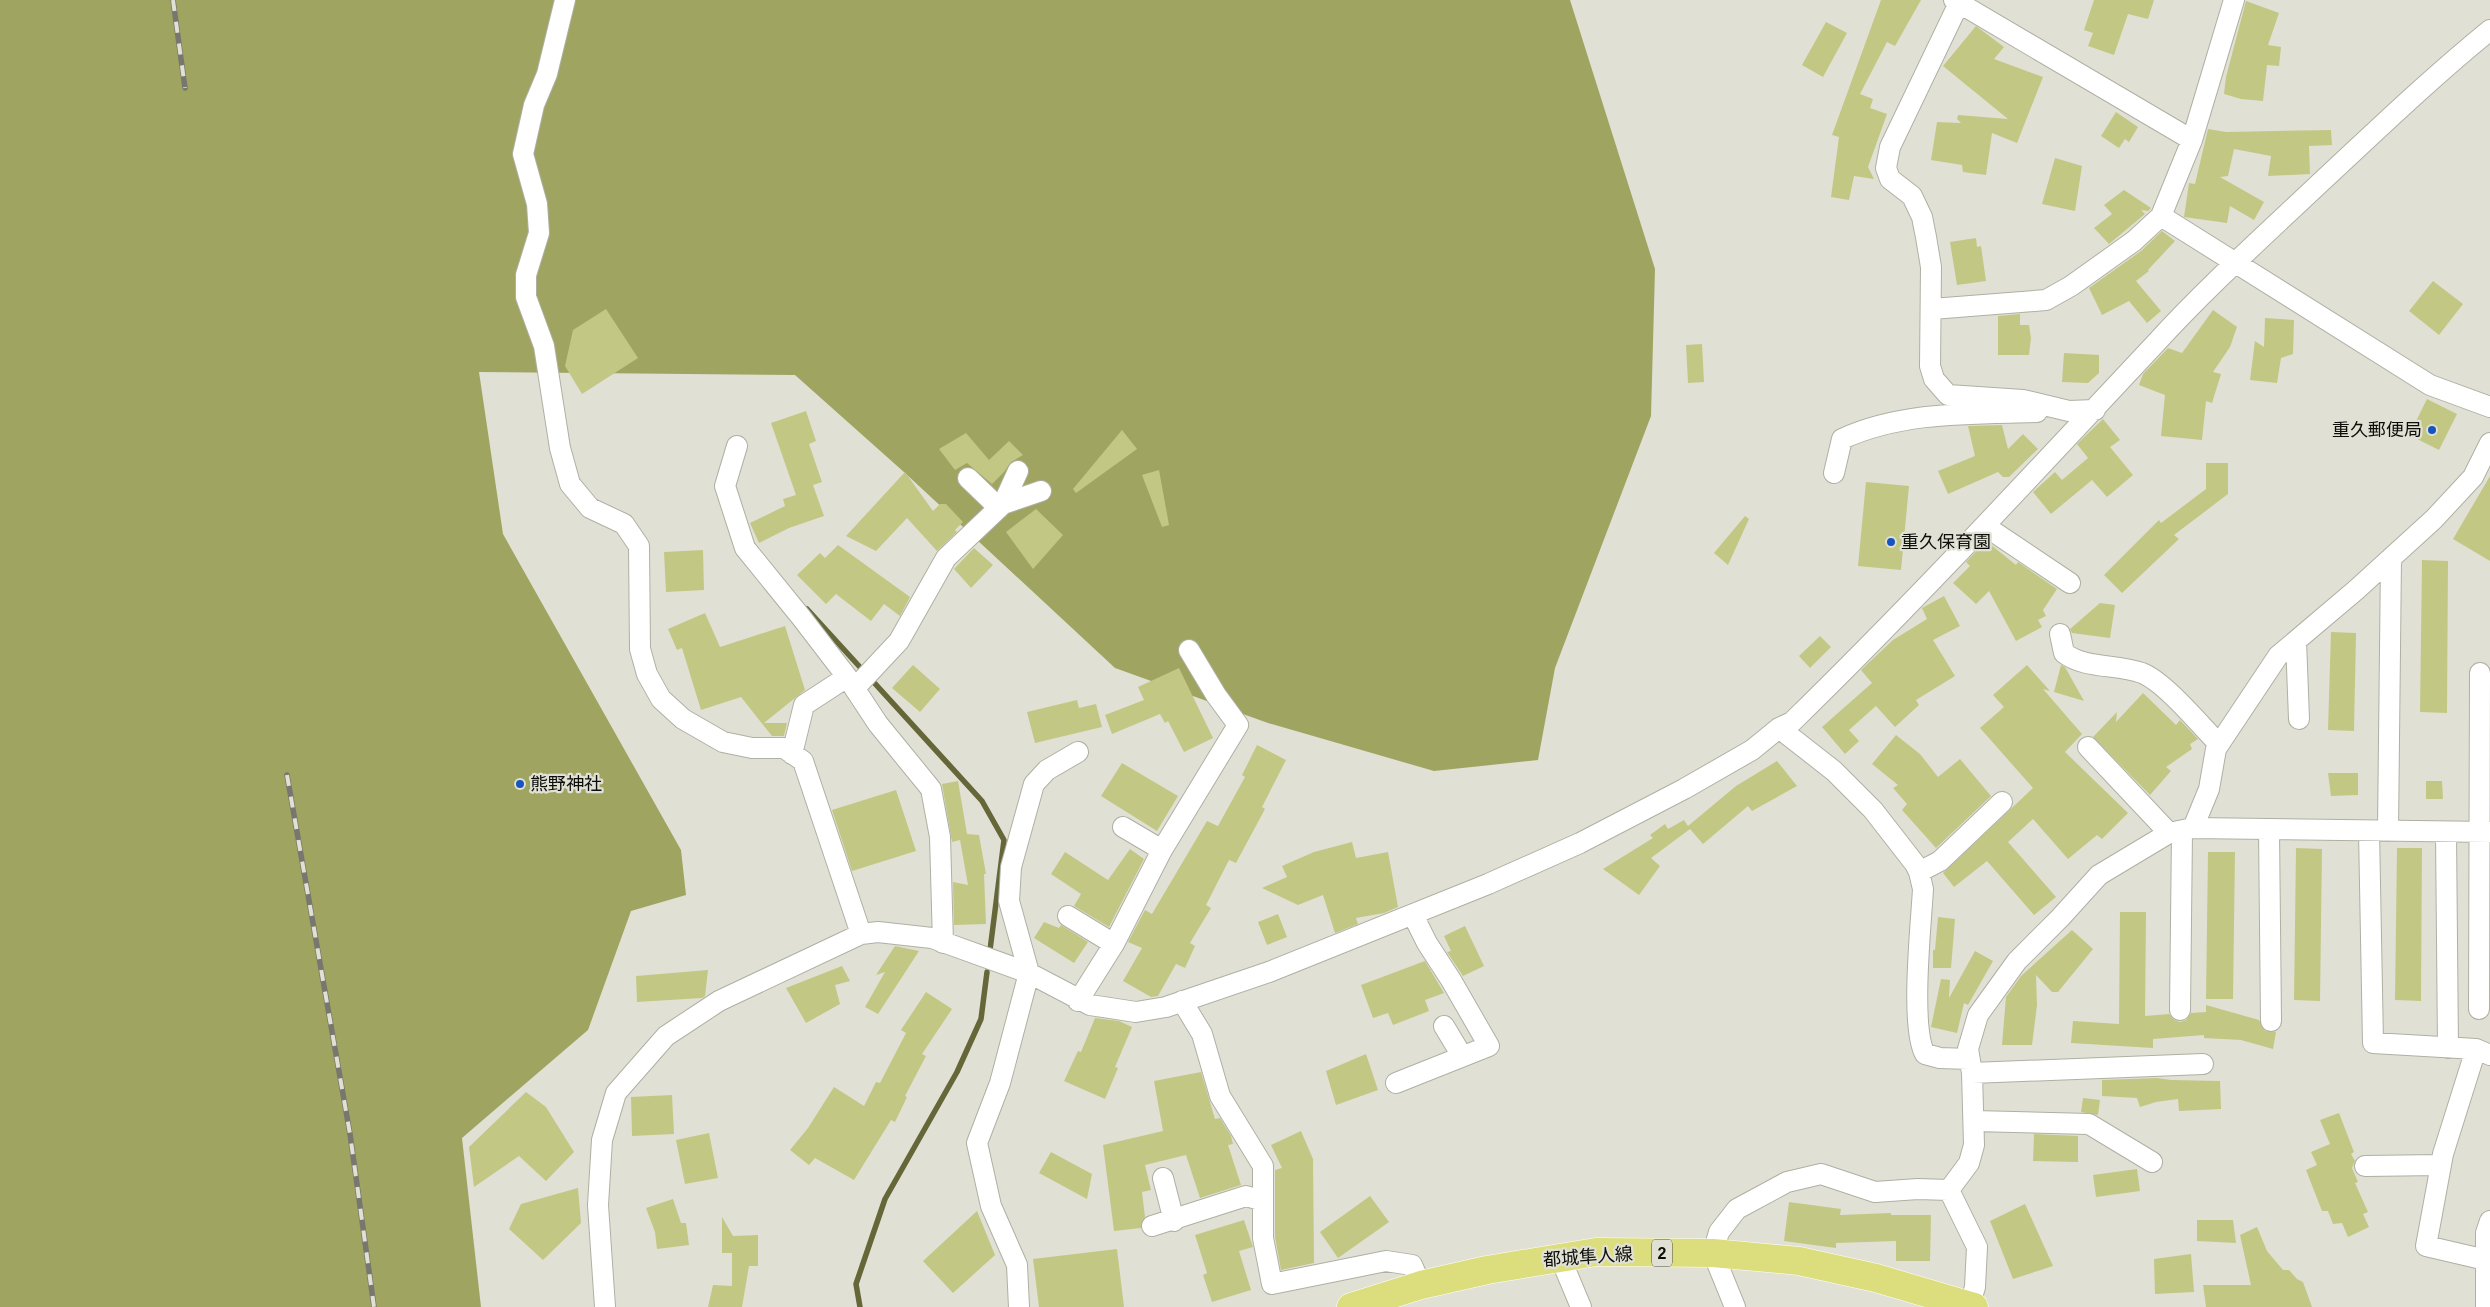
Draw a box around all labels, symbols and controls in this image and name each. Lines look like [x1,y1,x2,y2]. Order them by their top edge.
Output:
place label: 重久郵便局 [2332,420,2422,440]
marker: 重久郵便局 [2426,424,2438,436]
place label: 重久保育園 [1901,532,1991,552]
marker: 重久保育園 [1885,536,1897,548]
place label: 熊野神社 [530,774,602,794]
marker: 熊野神社 [514,778,526,790]
road number: 2 [1652,1240,1672,1266]
street label: 都城隼人線 [1542,1244,1634,1270]

